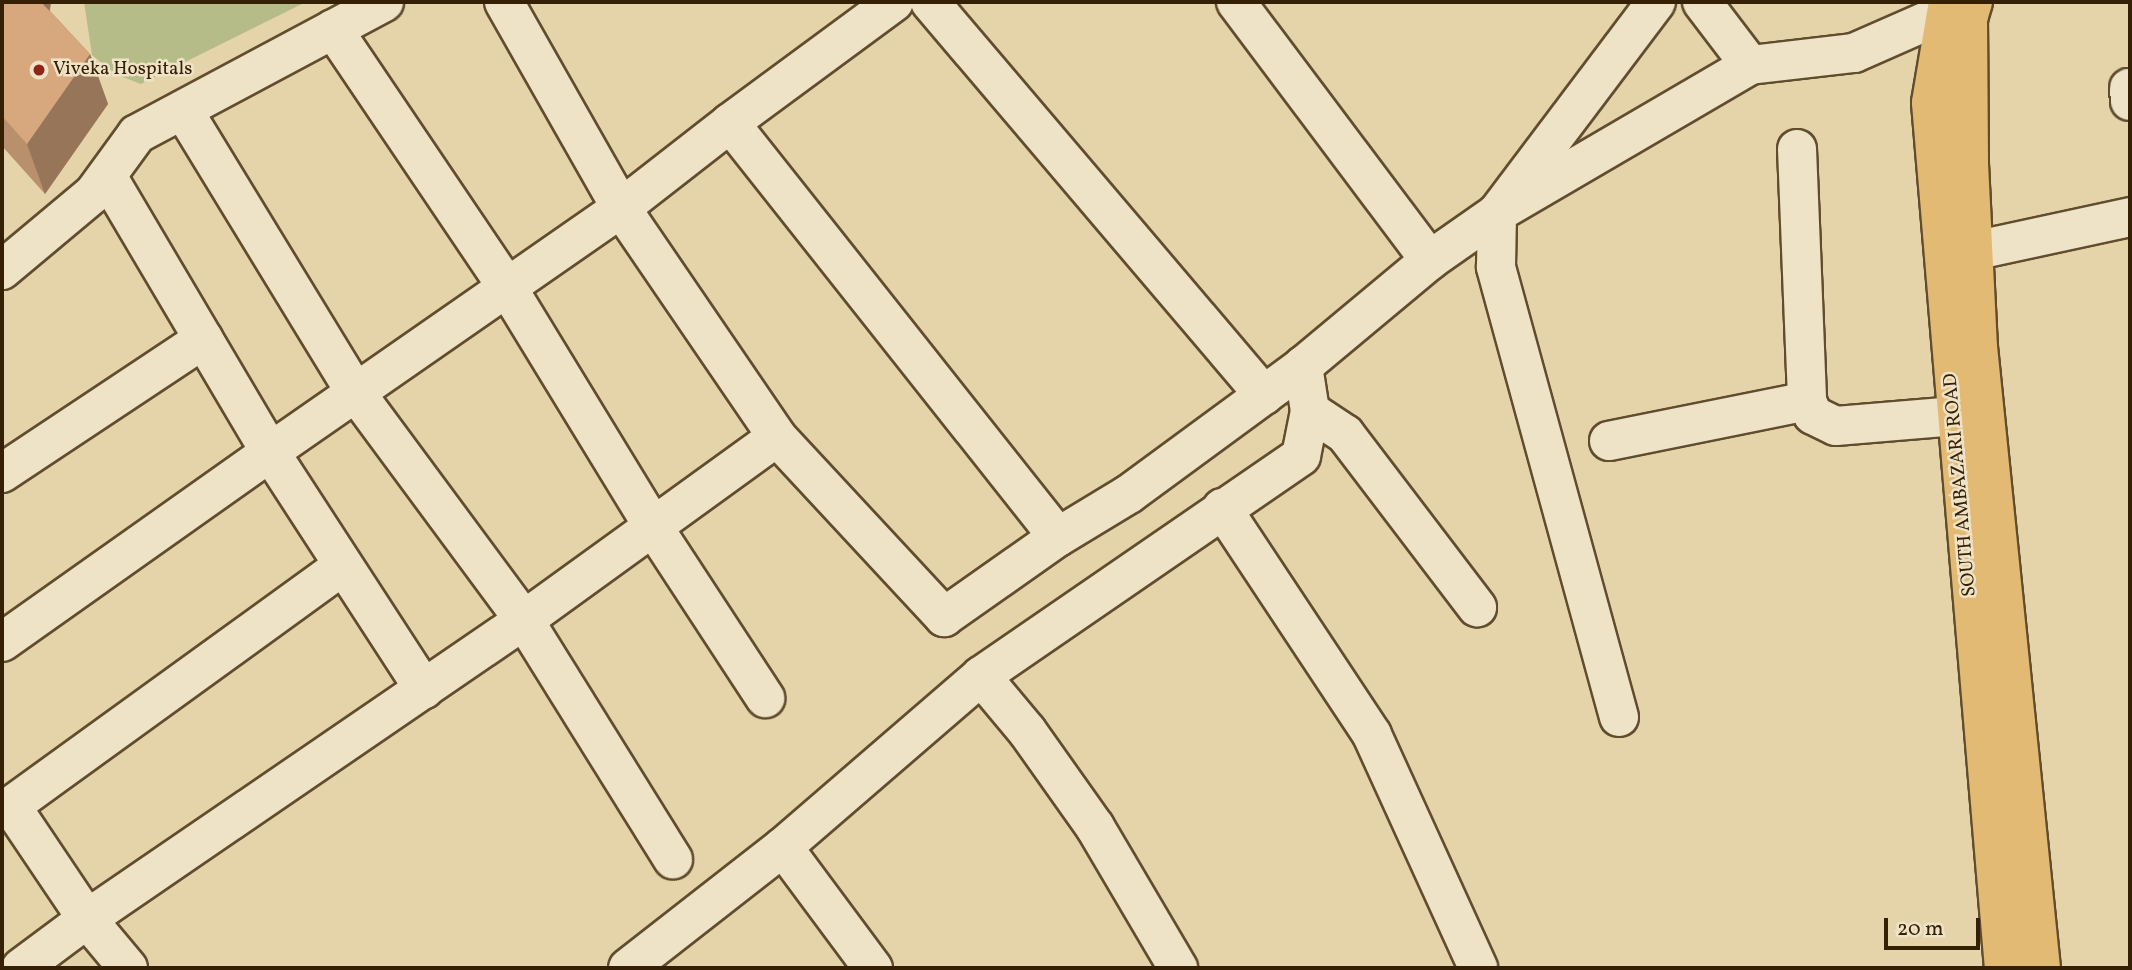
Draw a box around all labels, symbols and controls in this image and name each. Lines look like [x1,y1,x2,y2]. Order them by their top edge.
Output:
place label: Viveka Hospitals [53,59,192,81]
marker: Viveka Hospitals [31,62,47,78]
street label: SOUTH AMBAZARI ROAD [1940,372,1982,598]
scale bar [1887,904,1983,948]
text: 20 m [1897,915,1943,944]

